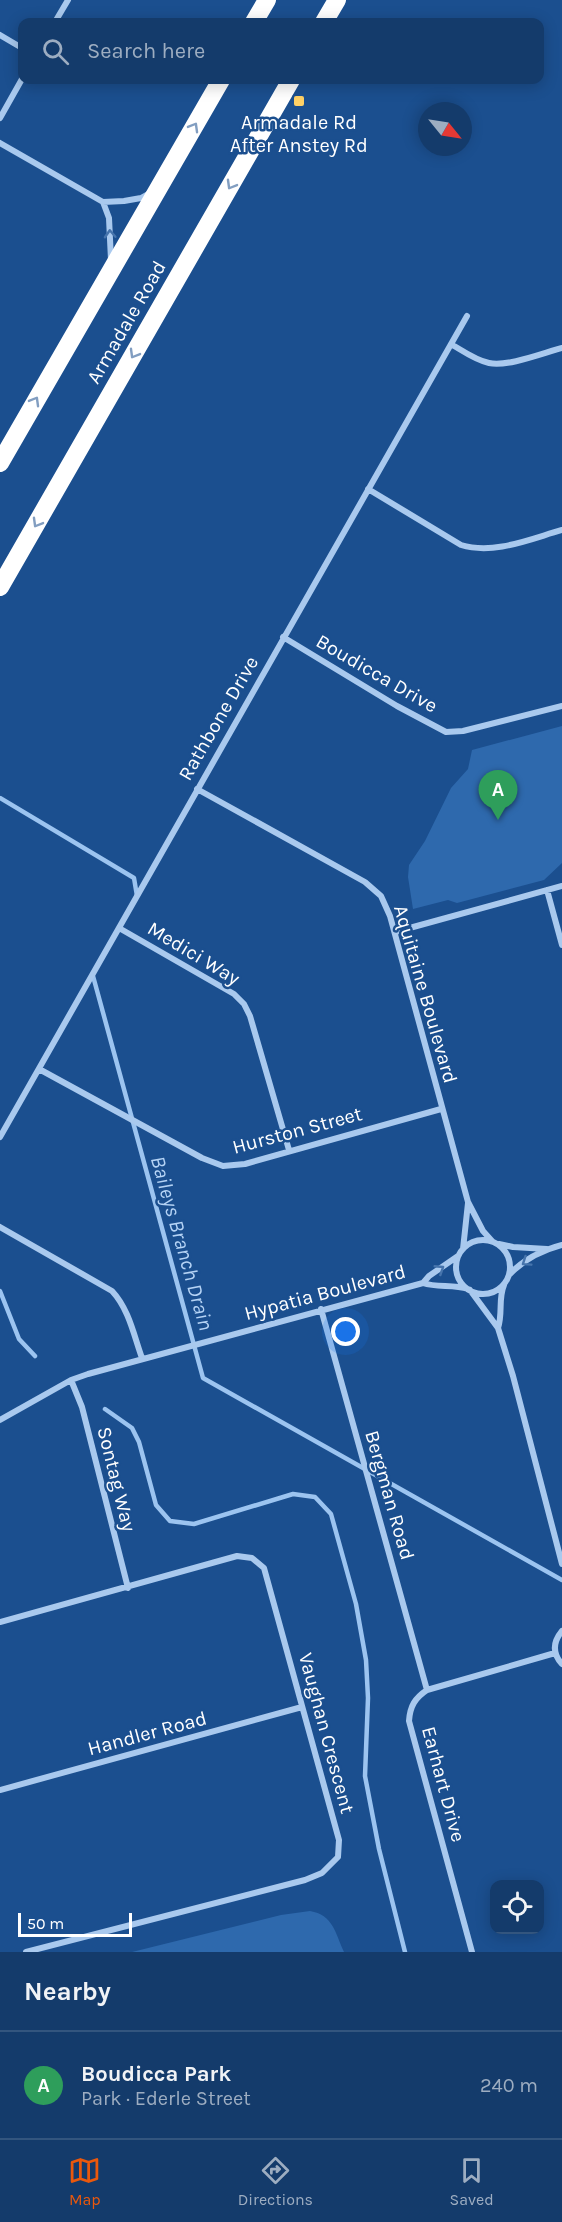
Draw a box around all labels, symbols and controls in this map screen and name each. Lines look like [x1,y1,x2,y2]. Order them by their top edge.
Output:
search box [18,18,544,84]
icon: search [39,35,72,68]
text: Search here [87,38,205,64]
marker: Armadale Rd After Anstey Rd [292,94,306,108]
north arrow [418,102,472,156]
place label: Armadale Rd After Anstey Rd [230,111,368,157]
one-way arrow [187,123,198,133]
one-way arrow [227,179,238,189]
one-way arrow [103,230,116,239]
street label: Armadale Road [82,257,171,388]
one-way arrow [130,348,141,358]
one-way arrow [28,397,39,407]
one-way arrow [32,517,44,527]
street label: Boudicca Drive [312,629,442,717]
street label: Rathbone Drive [174,652,263,784]
pin: A [478,770,518,820]
street label: Aquitaine Boulevard [389,902,462,1086]
street label: Medici Way [143,917,244,990]
street label: Hurston Street [230,1102,365,1159]
water label: Baileys Branch Drain [146,1153,218,1333]
one-way arrow [522,1255,533,1266]
street label: Hypatia Boulevard [242,1260,408,1325]
one-way arrow [433,1265,444,1276]
your location [331,1317,360,1346]
street label: Sontag Way [92,1424,141,1534]
street label: Bergman Road [360,1428,419,1562]
street label: Vaughan Crescent [294,1650,359,1816]
street label: Handler Road [85,1707,209,1760]
street label: Earhart Drive [417,1724,470,1844]
map controls [490,1880,544,1934]
button: locate [490,1880,544,1934]
scale bar [18,1910,132,1938]
text: 50 m [27,1914,64,1933]
text: Nearby [24,1976,111,2007]
text: Boudicca Park [81,2061,231,2087]
text: A [37,2074,50,2097]
text: 240 m [480,2074,538,2097]
text: Park · Ederle Street [81,2087,251,2110]
tab: Map [68,2154,101,2209]
tab: Directions [238,2154,313,2209]
tab: Saved [450,2154,494,2209]

